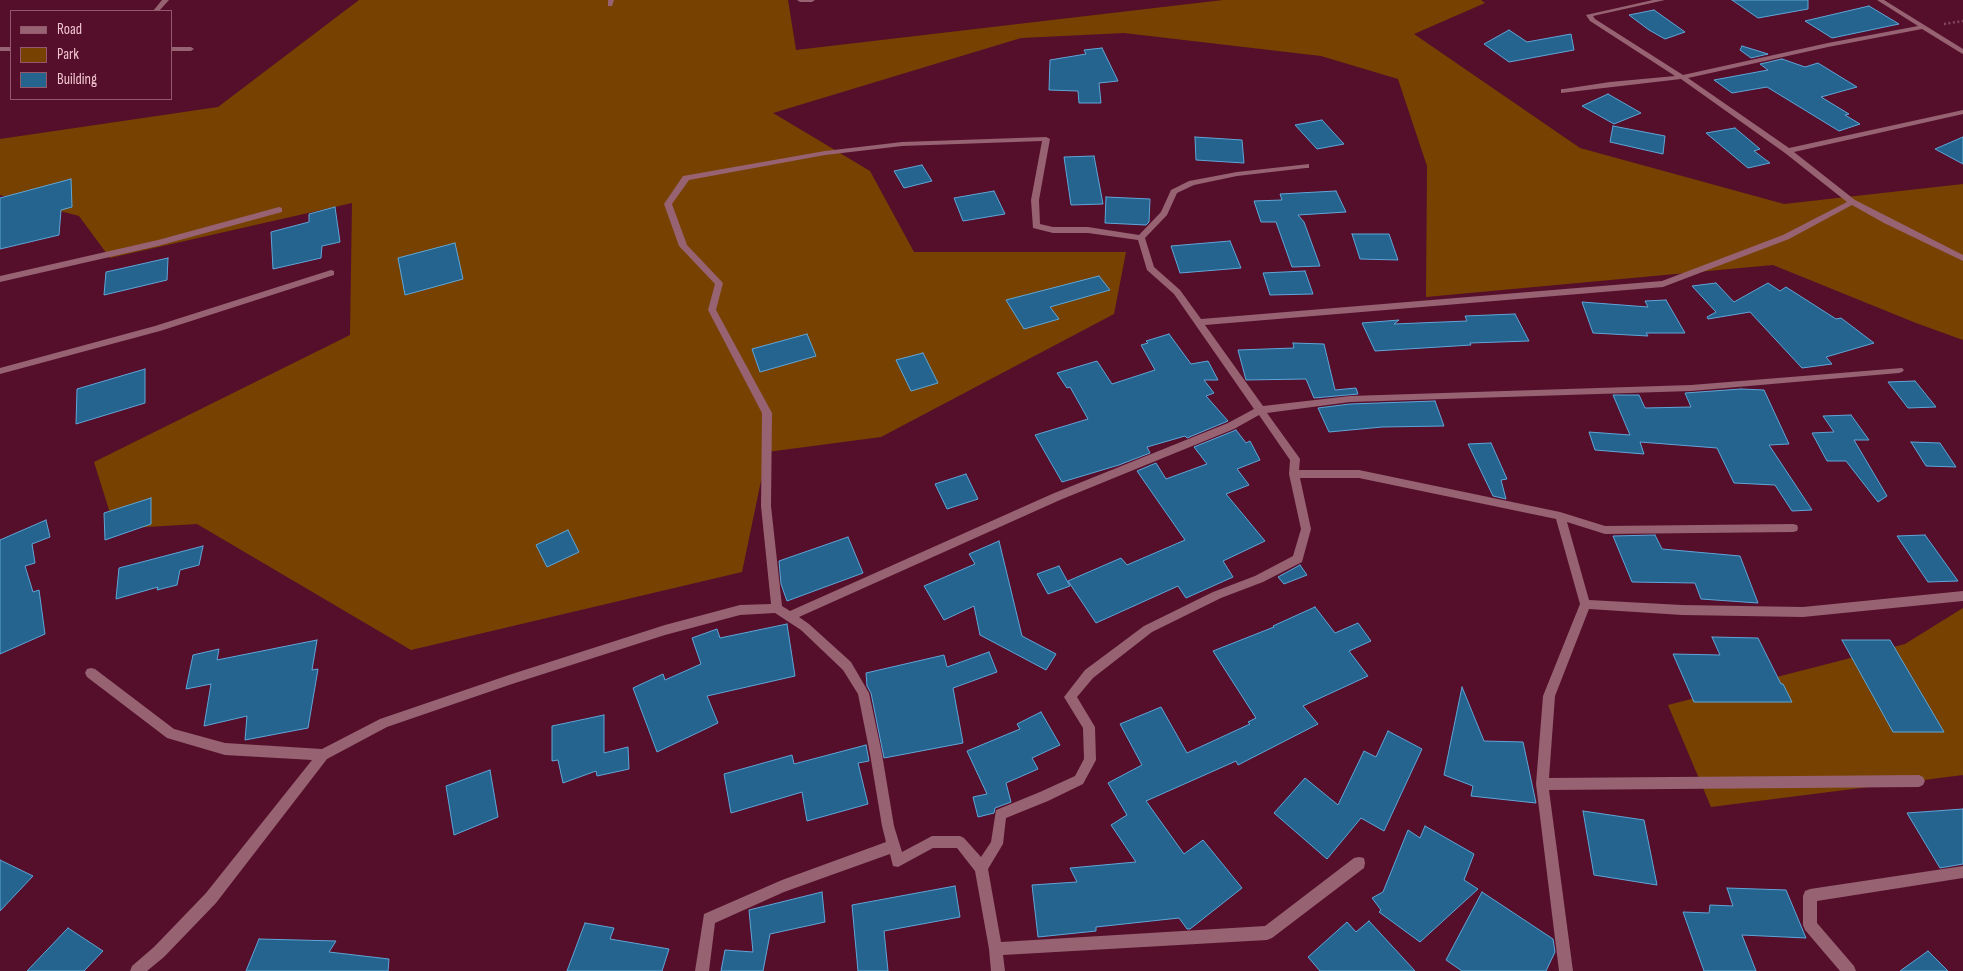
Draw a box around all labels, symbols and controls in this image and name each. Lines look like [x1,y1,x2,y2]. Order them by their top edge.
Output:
legend [10,10,172,100]
text: Road [57,20,82,39]
text: Park [57,45,79,64]
text: Building [57,70,97,89]

